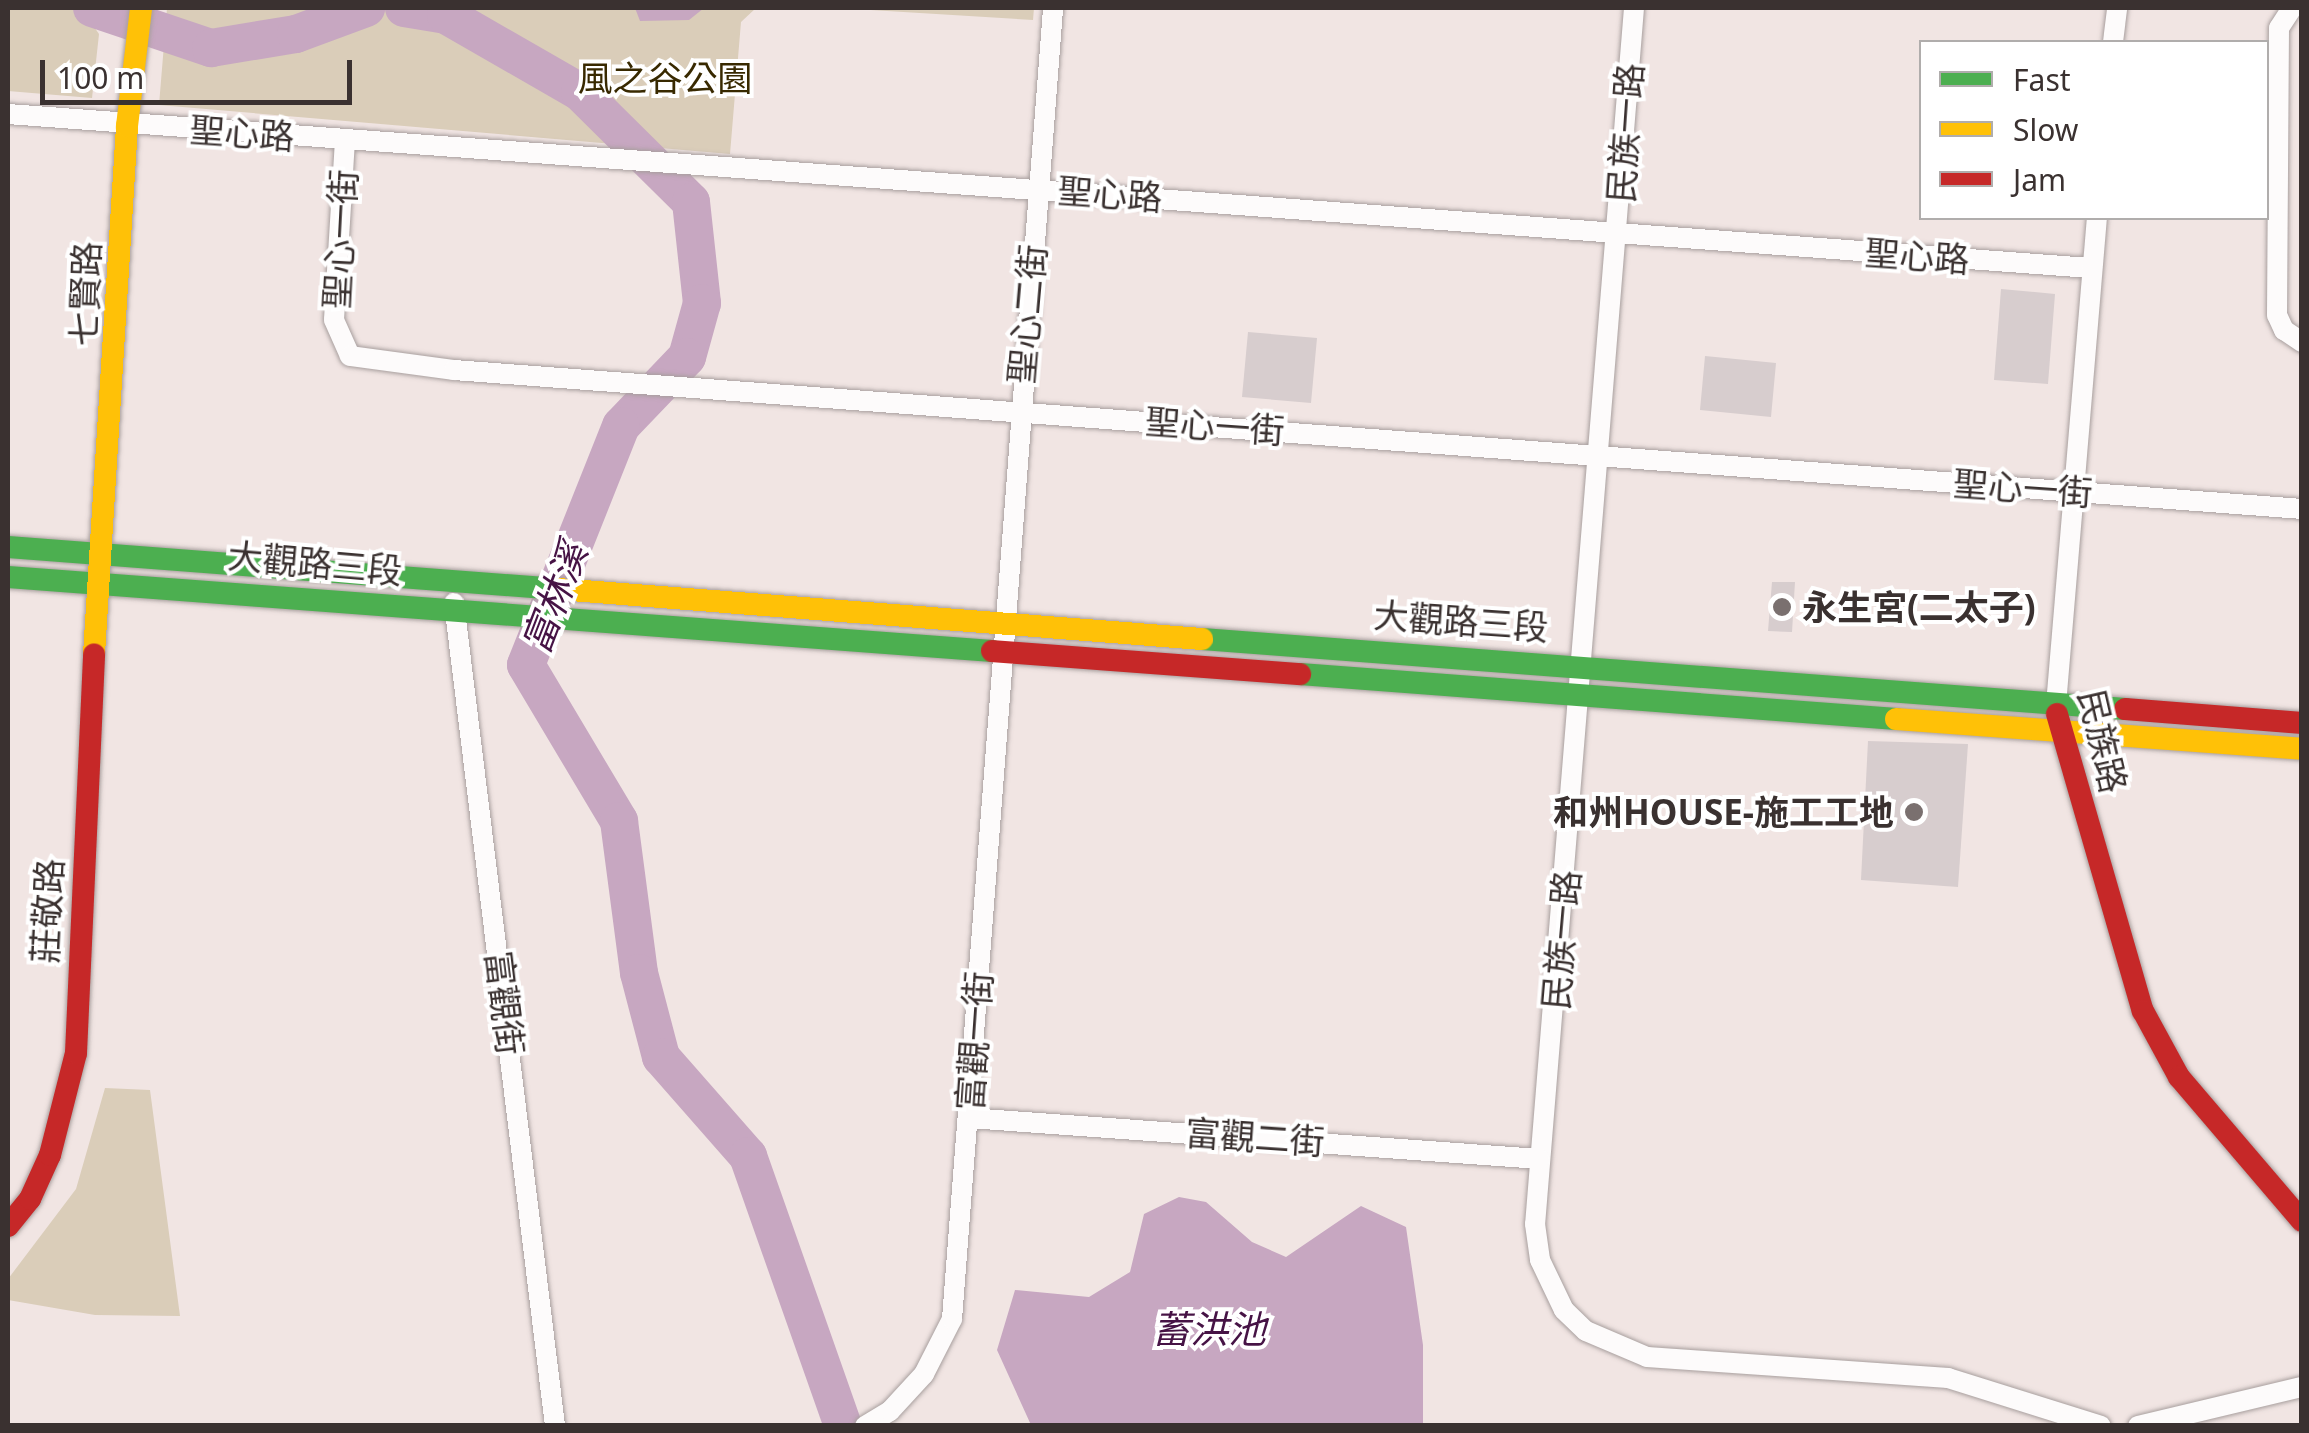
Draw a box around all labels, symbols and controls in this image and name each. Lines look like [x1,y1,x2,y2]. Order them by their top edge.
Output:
scale bar [45,40,358,102]
legend [1919,40,2269,220]
text: 100 m [57,57,144,98]
park label: 風之谷公園 [578,57,752,99]
text: Fast [2013,59,2071,100]
street label: 民族一路 [1599,62,1651,204]
street label: 聖心路 [188,108,296,158]
text: Slow [2013,109,2078,150]
text: Jam [2013,159,2066,200]
street label: 聖心一街 [315,168,365,310]
street label: 聖心路 [1056,169,1164,219]
street label: 聖心路 [1863,231,1971,281]
street label: 七賢路 [62,241,108,347]
street label: 聖心二街 [1000,242,1054,386]
street label: 聖心一街 [1144,400,1286,452]
street label: 聖心一街 [1952,462,2094,514]
street label: 大觀路三段 [226,534,404,592]
water label: 富林溪 [512,537,596,659]
place label: 永生宮(二太子) [1802,586,2036,628]
street label: 大觀路三段 [1372,594,1550,648]
marker: 永生宮(二太子) [1771,596,1793,618]
street label: 民族路 [2071,685,2135,797]
place label: 和州HOUSE-施工工地 [1553,791,1894,833]
marker: 和州HOUSE-施工工地 [1903,801,1925,823]
street label: 莊敬路 [23,857,71,965]
street label: 民族一路 [1534,868,1588,1012]
street label: 富觀街 [478,948,532,1058]
street label: 富觀一街 [948,970,1000,1112]
street label: 富觀二街 [1184,1111,1326,1163]
water label: 蓄洪池 [1152,1306,1266,1352]

